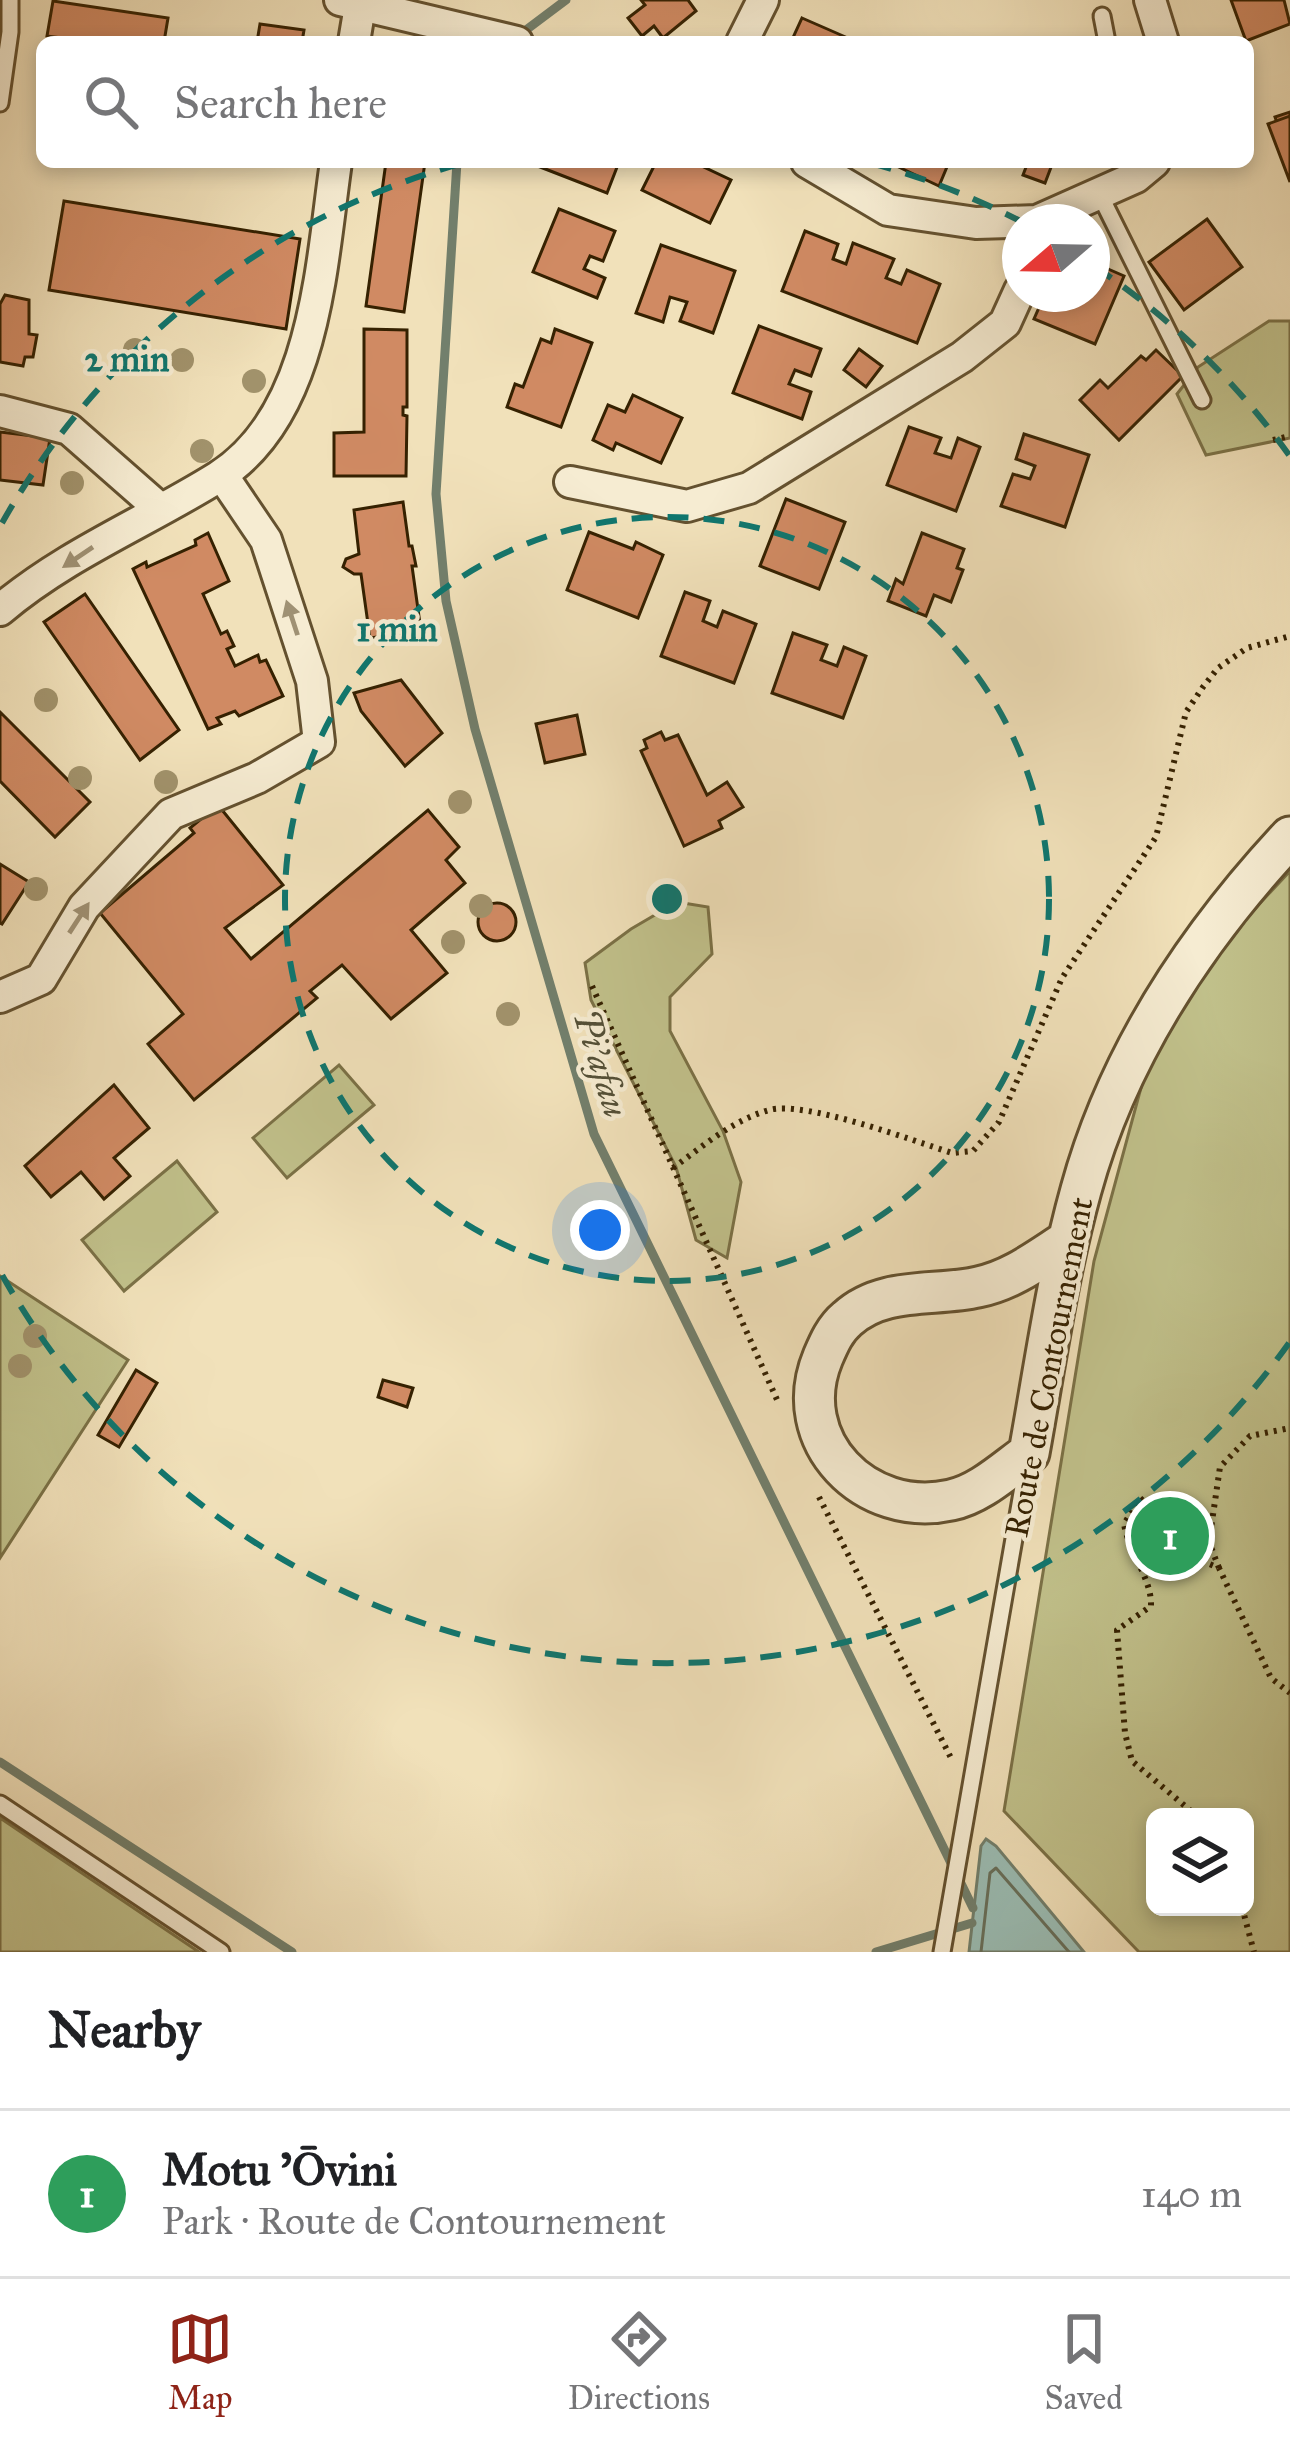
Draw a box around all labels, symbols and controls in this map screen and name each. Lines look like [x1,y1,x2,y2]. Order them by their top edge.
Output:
search box [36,36,1254,168]
icon: search [78,69,144,135]
text: Search here [174,75,387,130]
north arrow [1002,204,1110,312]
text: 2 min [84,337,170,381]
one-way arrow [61,545,94,567]
one-way arrow [281,599,300,636]
text: 1 min [356,607,438,651]
centre of rings [646,878,688,920]
one-way arrow [67,901,89,934]
water label: Pi'afau [564,1004,638,1122]
street label: Route de Contournement [996,1194,1102,1540]
your location [570,1200,630,1260]
pin: 1 [1131,1491,1209,1581]
map controls [1146,1808,1254,1916]
button: layers [1146,1808,1254,1916]
text: Nearby [48,1999,200,2061]
text: Motu 'Ōvini [162,2142,397,2197]
text: 1 [79,2170,95,2218]
text: 140 m [1141,2170,1242,2218]
text: Park · Route de Contournement [162,2197,666,2245]
tab: Map [167,2306,233,2418]
tab: Directions [568,2306,710,2418]
tab: Saved [1044,2306,1123,2418]

